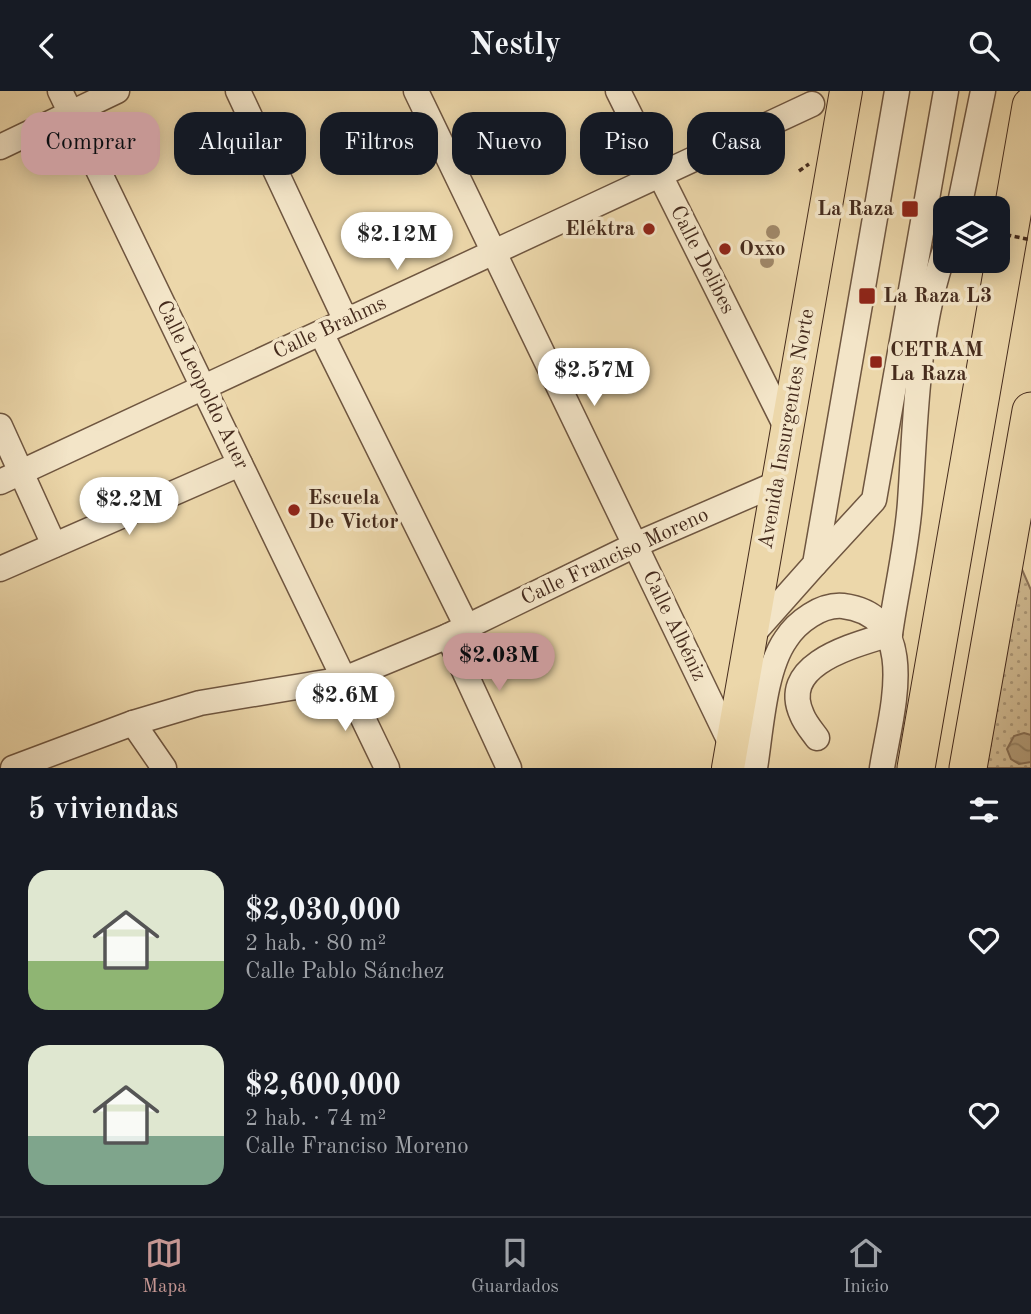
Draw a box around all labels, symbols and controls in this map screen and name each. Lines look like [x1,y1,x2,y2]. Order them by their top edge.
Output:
icon: back [28,27,66,65]
icon: search [965,27,1003,65]
text: Nestly [470,30,561,62]
chip: Comprar [21,112,160,175]
chip: Alquilar [174,112,306,175]
chip: Filtros [320,112,438,175]
chip: Nuevo [452,112,566,175]
chip: Piso [580,112,673,175]
chip: Casa [687,112,785,175]
map controls [933,196,1010,273]
button: layers [933,196,1010,273]
place label: La Raza [817,199,894,220]
marker: La Raza [900,199,920,219]
street label: Calle Delibes [666,203,738,317]
pin: $2.12M [340,213,454,272]
place label: Elektra [565,219,635,240]
marker: Elektra [641,221,657,237]
text: $2.12M [357,223,437,246]
place label: Oxxo [739,239,786,260]
marker: Oxxo [717,241,733,257]
marker: La Raza L3 [857,286,877,306]
place label: La Raza L3 [883,286,992,307]
street label: Calle Brahms [270,293,390,363]
street label: Calle Leopoldo Auer [152,297,252,473]
street label: Avenida Insurgentes Norte [755,307,819,551]
place label: CETRAM La Raza [890,340,984,385]
pin: $2.57M [537,349,651,408]
marker: CETRAM La Raza [868,354,884,370]
text: $2.57M [554,359,634,382]
pin: $2.2M [80,477,178,537]
text: $2.2M [96,488,162,511]
place label: Escuela De Victor [308,488,399,533]
marker: Escuela De Victor [286,502,302,518]
street label: Calle Franciso Moreno [518,504,712,610]
street label: Calle Albéniz [638,568,710,684]
pin: $2.03M [442,633,556,693]
text: $2.03M [459,644,539,667]
pin: $2.6M [296,673,394,733]
text: $2.6M [312,684,378,707]
icon: filters [965,791,1003,829]
text: 5 viviendas [28,795,178,825]
text: $2,030,000 [245,896,401,926]
icon: home [84,898,168,982]
icon: heart [965,921,1003,959]
text: 2 hab. · 80 m² [245,932,386,955]
text: Calle Pablo Sánchez [245,960,444,983]
text: $2,600,000 [245,1071,401,1101]
icon: home [84,1073,168,1157]
icon: heart [965,1096,1003,1134]
text: 2 hab. · 74 m² [245,1107,386,1130]
text: Calle Franciso Moreno [245,1135,469,1158]
tab: Mapa [142,1234,187,1299]
tab: Guardados [471,1234,559,1299]
tab: Inicio [843,1234,889,1299]

